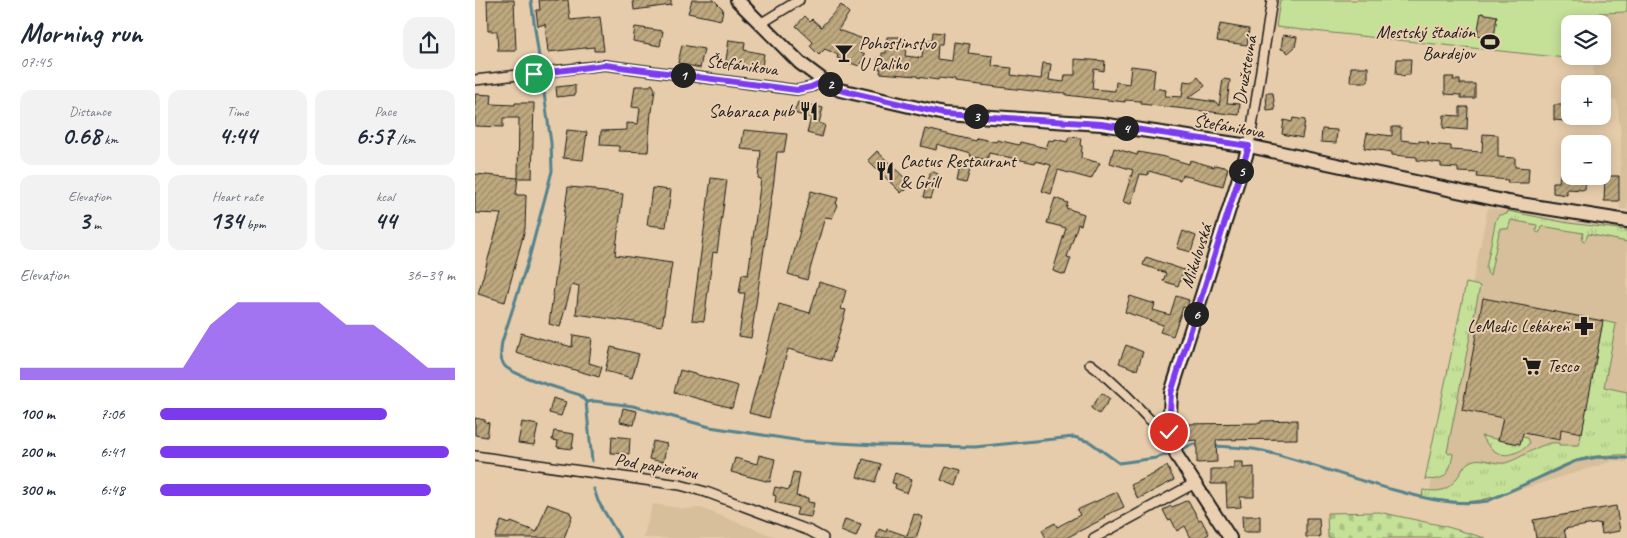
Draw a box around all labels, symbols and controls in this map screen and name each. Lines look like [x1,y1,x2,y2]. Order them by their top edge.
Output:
text: Morning run [20,15,142,50]
map controls [1561,15,1611,185]
button: layers [1561,15,1611,65]
button: share [403,17,455,69]
place label: Mestský štadión Bardejov [1376,21,1477,64]
sports icon: Mestský štadión Bardejov [1479,31,1501,53]
place label: Pohostinstvo U Paliho [859,32,937,75]
street label: Družstevná [1228,32,1262,106]
bar icon: Pohostinstvo U Paliho [833,42,855,64]
street label: Štefánikova [705,50,780,80]
text: 07:45 [20,52,52,72]
pin [513,53,555,95]
icon: arrive [520,60,548,88]
pin: 1 [671,62,695,88]
text: 1 [680,67,687,84]
pin: 2 [817,72,843,96]
button: + [1561,75,1611,125]
text: 2 [827,76,834,93]
place label: Sabaraca pub [708,100,795,122]
restaurant icon: Sabaraca pub [798,100,820,122]
text: Distance [69,103,111,120]
text: Time [227,103,248,120]
text: Pace [374,103,396,120]
pin: 3 [963,104,989,128]
text: 3 [973,108,980,125]
street label: Štefánikova [1192,109,1268,143]
pin: 4 [1113,116,1139,140]
text: 0.68 [62,120,101,152]
text: 4:44 [218,120,257,152]
text: 6:57 [355,120,394,152]
text: 4 [1123,120,1130,137]
text: km [101,131,118,148]
text: /km [394,131,415,148]
button: − [1561,135,1611,185]
place label: Cactus Restaurant & Grill [900,150,1018,193]
pin: 5 [1229,158,1253,184]
restaurant icon: Cactus Restaurant & Grill [874,160,896,182]
text: 5 [1238,163,1245,180]
text: Elevation [68,188,111,205]
text: Heart rate [212,188,263,205]
text: kcal [376,188,394,205]
text: 3 [79,205,90,237]
text: 134 [209,205,243,237]
text: 44 [374,205,396,237]
text: m [90,216,101,233]
text: bpm [243,216,266,233]
street label: Mikulovská [1175,219,1217,291]
text: Elevation [20,265,69,285]
text: 36–39 m [406,265,455,285]
pin: 6 [1183,302,1209,326]
text: 6 [1193,306,1200,323]
place label: LeMedic Lekáreň [1467,315,1571,337]
pharmacy icon: LeMedic Lekáreň [1573,315,1595,337]
supermarket icon: Tesco [1521,355,1543,377]
place label: Tesco [1547,355,1580,377]
text: 100 m [20,404,55,424]
text: 7:06 [100,404,125,424]
pin [1148,411,1190,453]
icon: check [1155,418,1183,446]
text: 200 m [20,442,55,462]
text: 6:41 [100,442,125,462]
street label: Pod papierňou [613,448,700,484]
text: 300 m [20,480,55,500]
text: 6:48 [100,480,125,500]

